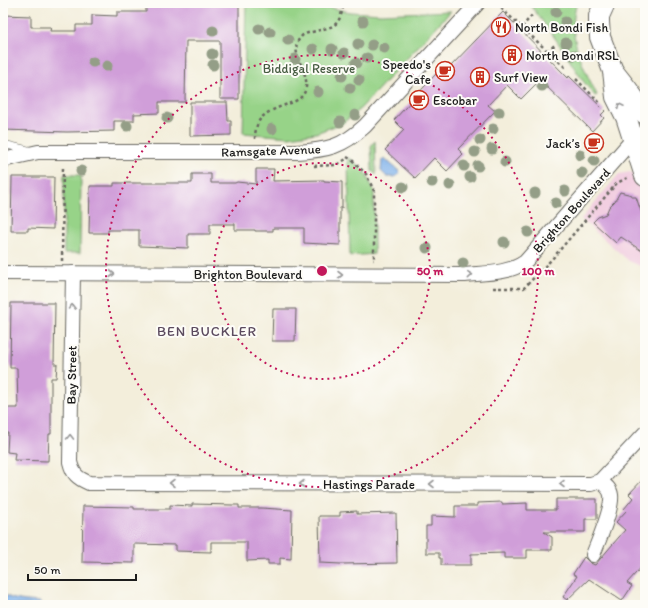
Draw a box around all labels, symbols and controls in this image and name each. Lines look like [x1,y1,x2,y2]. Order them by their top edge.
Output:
restaurant icon: North Bondi Fish [490,16,512,38]
place label: North Bondi Fish [515,20,608,35]
building icon: North Bondi RSL [501,44,523,66]
place label: North Bondi RSL [526,48,619,63]
place label: Speedo's Cafe [383,57,431,87]
cafe icon: Speedo's Cafe [434,60,456,82]
park label: Biddigal Reserve [263,61,355,76]
building icon: Surf View [469,66,491,88]
place label: Surf View [494,70,548,85]
cafe icon: Escobar [408,89,430,111]
place label: Escobar [433,93,478,108]
one-way arrow [617,103,625,110]
cafe icon: Jack’s [583,132,605,154]
place label: Jack’s [546,136,580,151]
street label: Ramsgate Avenue [221,141,321,160]
street label: Brighton Boulevard [529,165,613,256]
centre of rings [315,264,329,278]
text: 50 m [417,264,444,278]
text: 100 m [521,264,555,278]
street label: Brighton Boulevard [194,267,302,282]
one-way arrow [109,270,115,278]
one-way arrow [467,270,473,279]
one-way arrow [337,271,343,279]
one-way arrow [68,304,76,310]
district label: BEN BUCKLER [157,323,257,340]
street label: Bay Street [63,345,80,405]
one-way arrow [66,434,75,440]
street label: Hastings Parade [323,477,415,492]
one-way arrow [169,479,175,487]
one-way arrow [299,480,305,488]
one-way arrow [429,480,435,488]
one-way arrow [559,480,565,488]
scale bar [28,556,136,582]
text: 50 m [34,563,60,577]

